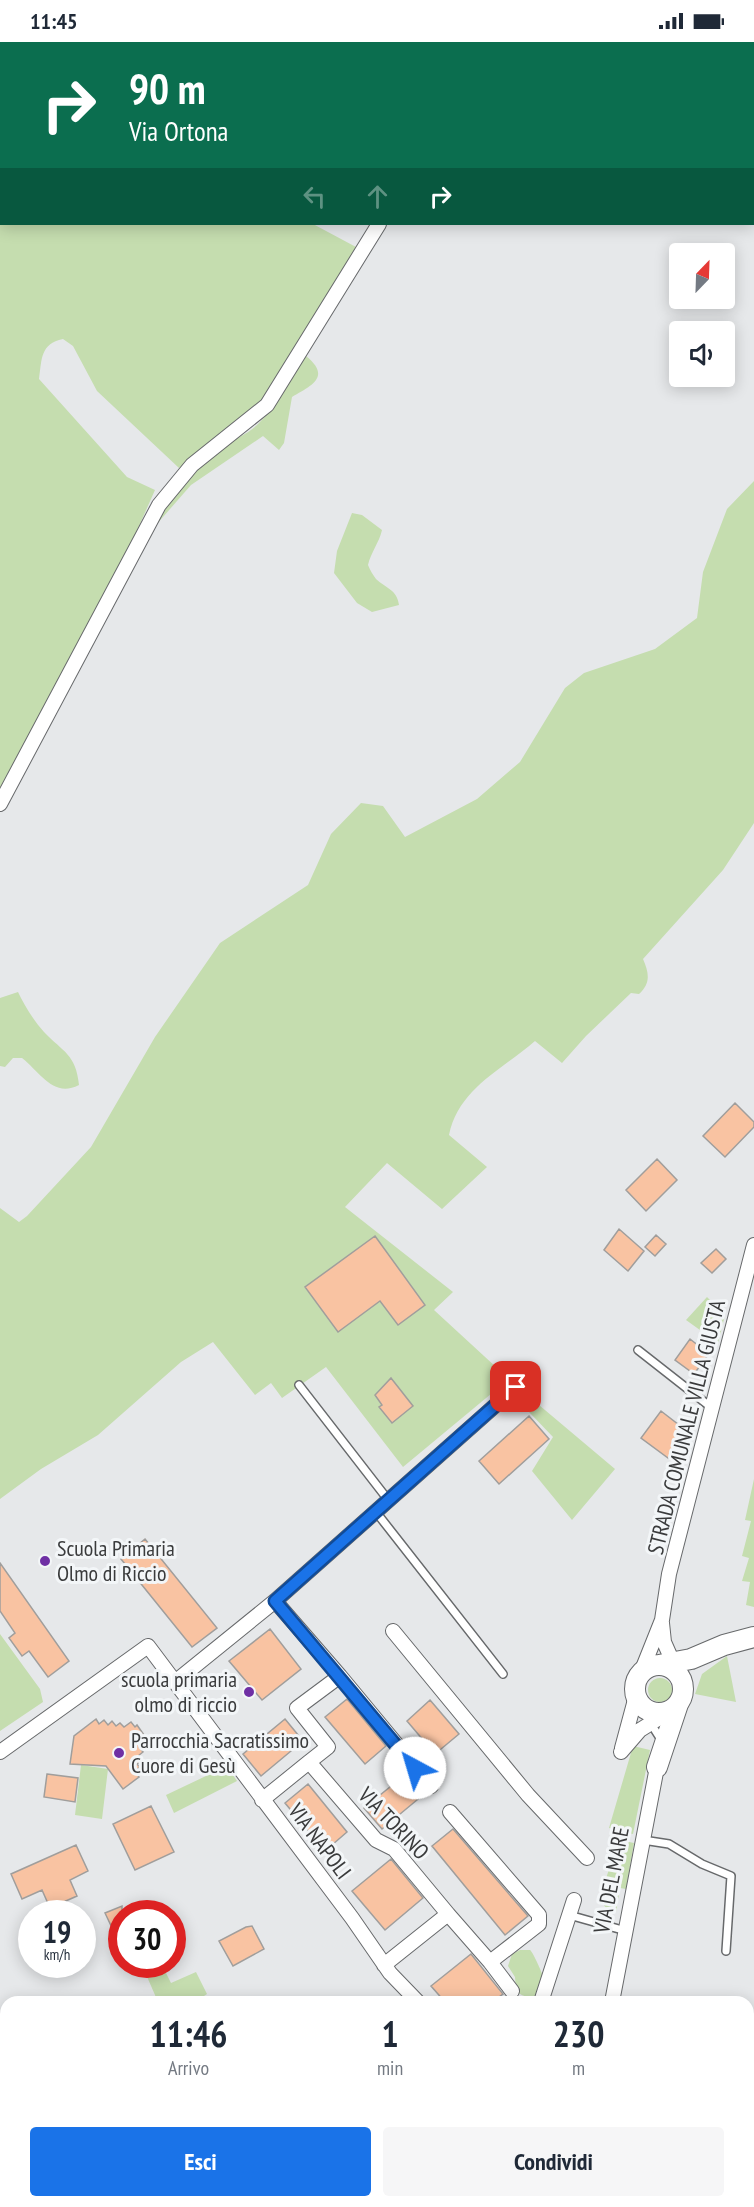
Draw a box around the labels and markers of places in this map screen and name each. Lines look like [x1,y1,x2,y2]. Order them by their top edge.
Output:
pin [490,1361,541,1412]
place label: Scuola Primaria Olmo di Riccio [57,1534,175,1587]
marker: Scuola Primaria Olmo di Riccio [38,1554,52,1568]
place label: scuola primaria olmo di riccio [121,1665,237,1718]
marker: scuola primaria olmo di riccio [242,1685,256,1699]
place label: Parrocchia Sacratissimo Cuore di Gesù [131,1726,309,1779]
marker: Parrocchia Sacratissimo Cuore di Gesù [112,1746,126,1760]

